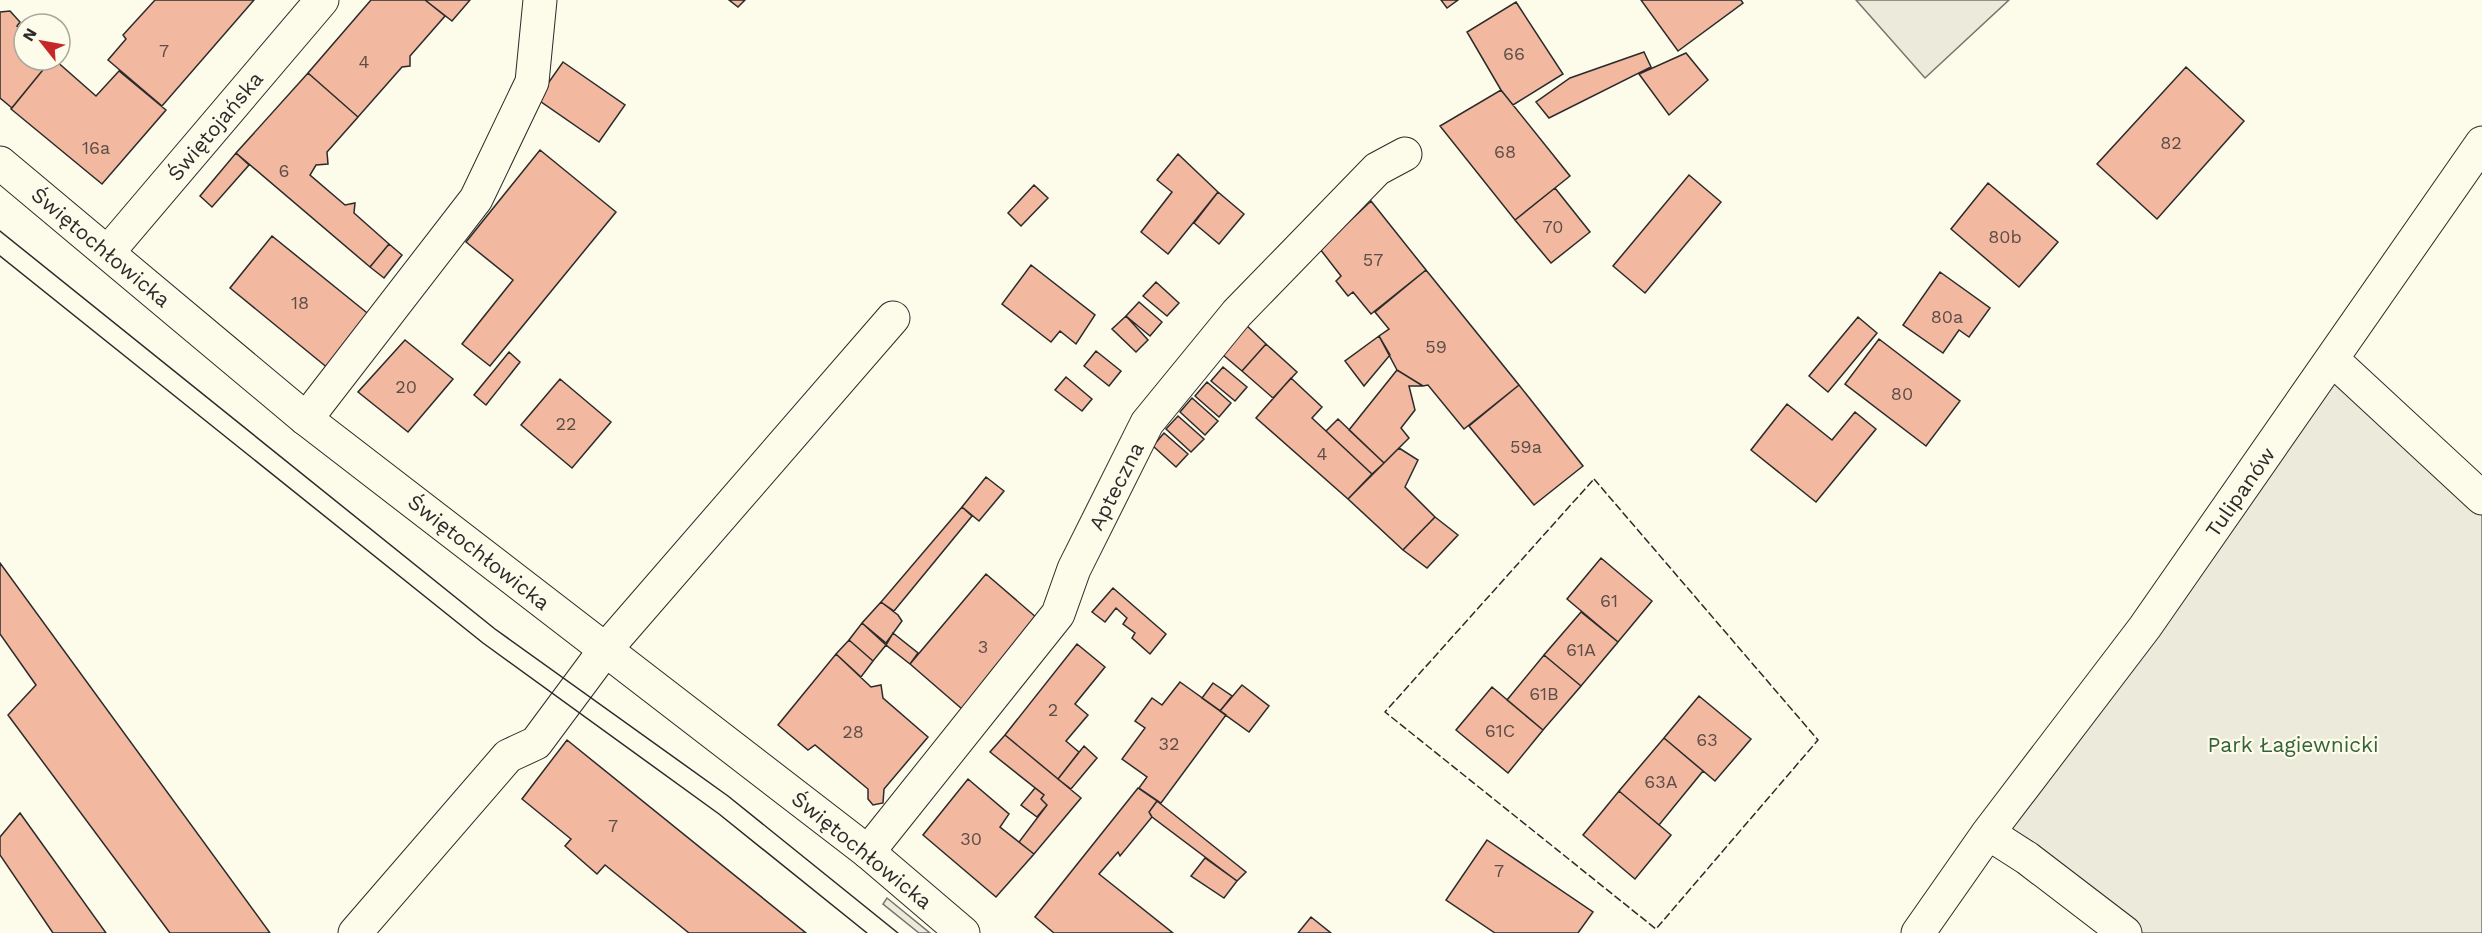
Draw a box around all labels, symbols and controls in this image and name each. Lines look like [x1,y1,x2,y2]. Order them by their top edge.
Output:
north arrow [12,12,72,72]
text: N [18,25,41,45]
house number: 7 [159,40,169,61]
house number: 66 [1503,43,1525,64]
house number: 4 [359,51,370,72]
street label: Świętojańska [162,66,268,186]
house number: 82 [2160,132,2182,153]
house number: 16a [82,137,110,158]
house number: 68 [1494,141,1516,162]
house number: 6 [279,160,289,181]
street label: Świętochłowicka [27,182,175,312]
house number: 70 [1543,216,1563,237]
house number: 80b [1988,226,2022,247]
house number: 57 [1363,249,1383,270]
house number: 18 [291,292,309,313]
house number: 80a [1931,306,1963,327]
house number: 59 [1425,336,1447,357]
house number: 20 [395,376,417,397]
house number: 80 [1891,383,1913,404]
house number: 22 [556,413,577,434]
house number: 59a [1510,436,1542,457]
street label: Apteczna [1083,438,1149,534]
street label: Tulipanów [2200,442,2280,542]
house number: 4 [1317,443,1328,464]
street label: Świętochłowicka [403,489,555,615]
house number: 61 [1600,590,1618,611]
house number: 3 [978,636,988,657]
house number: 61A [1566,639,1596,660]
house number: 61B [1529,683,1559,704]
house number: 2 [1048,699,1058,720]
house number: 61C [1485,720,1515,741]
house number: 28 [842,721,864,742]
house number: 63 [1696,729,1718,750]
park label: Park Łagiewnicki [2208,732,2378,757]
house number: 32 [1159,733,1180,754]
house number: 63A [1644,771,1678,792]
street label: Świętochłowicka [787,786,937,914]
house number: 7 [608,815,618,836]
house number: 30 [960,828,982,849]
house number: 7 [1494,860,1504,881]

